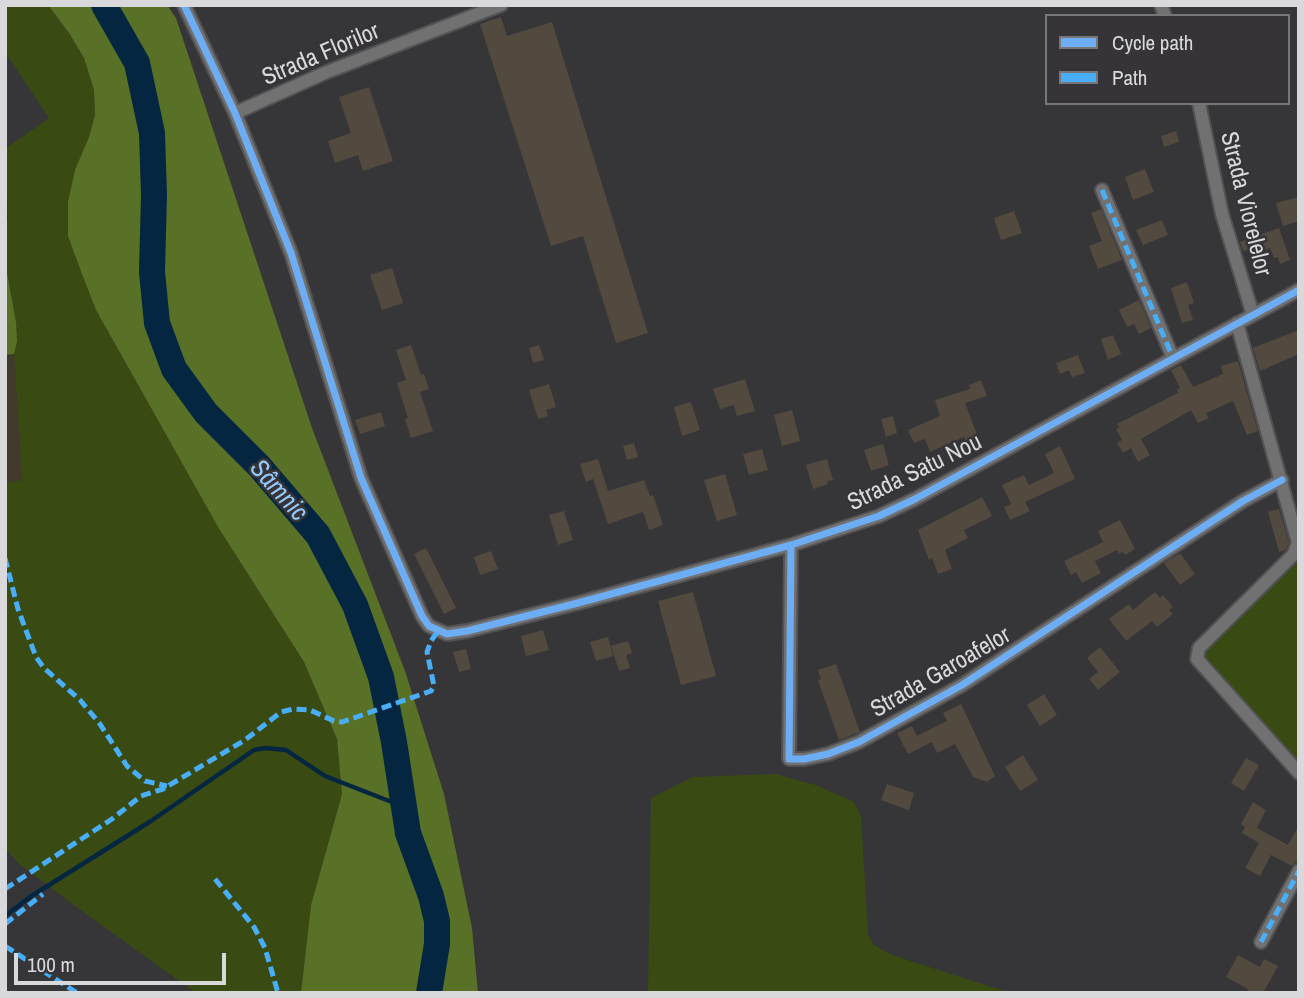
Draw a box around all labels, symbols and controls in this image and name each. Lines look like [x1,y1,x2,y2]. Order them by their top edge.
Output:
legend [1045,14,1290,105]
street label: Strada Florilor [258,17,384,93]
text: Cycle path [1112,28,1193,57]
text: Path [1112,63,1147,92]
street label: Strada Viorelelor [1213,129,1277,279]
street label: Strada Satu Nou [843,428,987,518]
water label: Sâmnic [242,454,314,528]
street label: Strada Garoafelor [866,621,1016,725]
scale bar [18,939,229,983]
text: 100 m [27,950,75,979]

